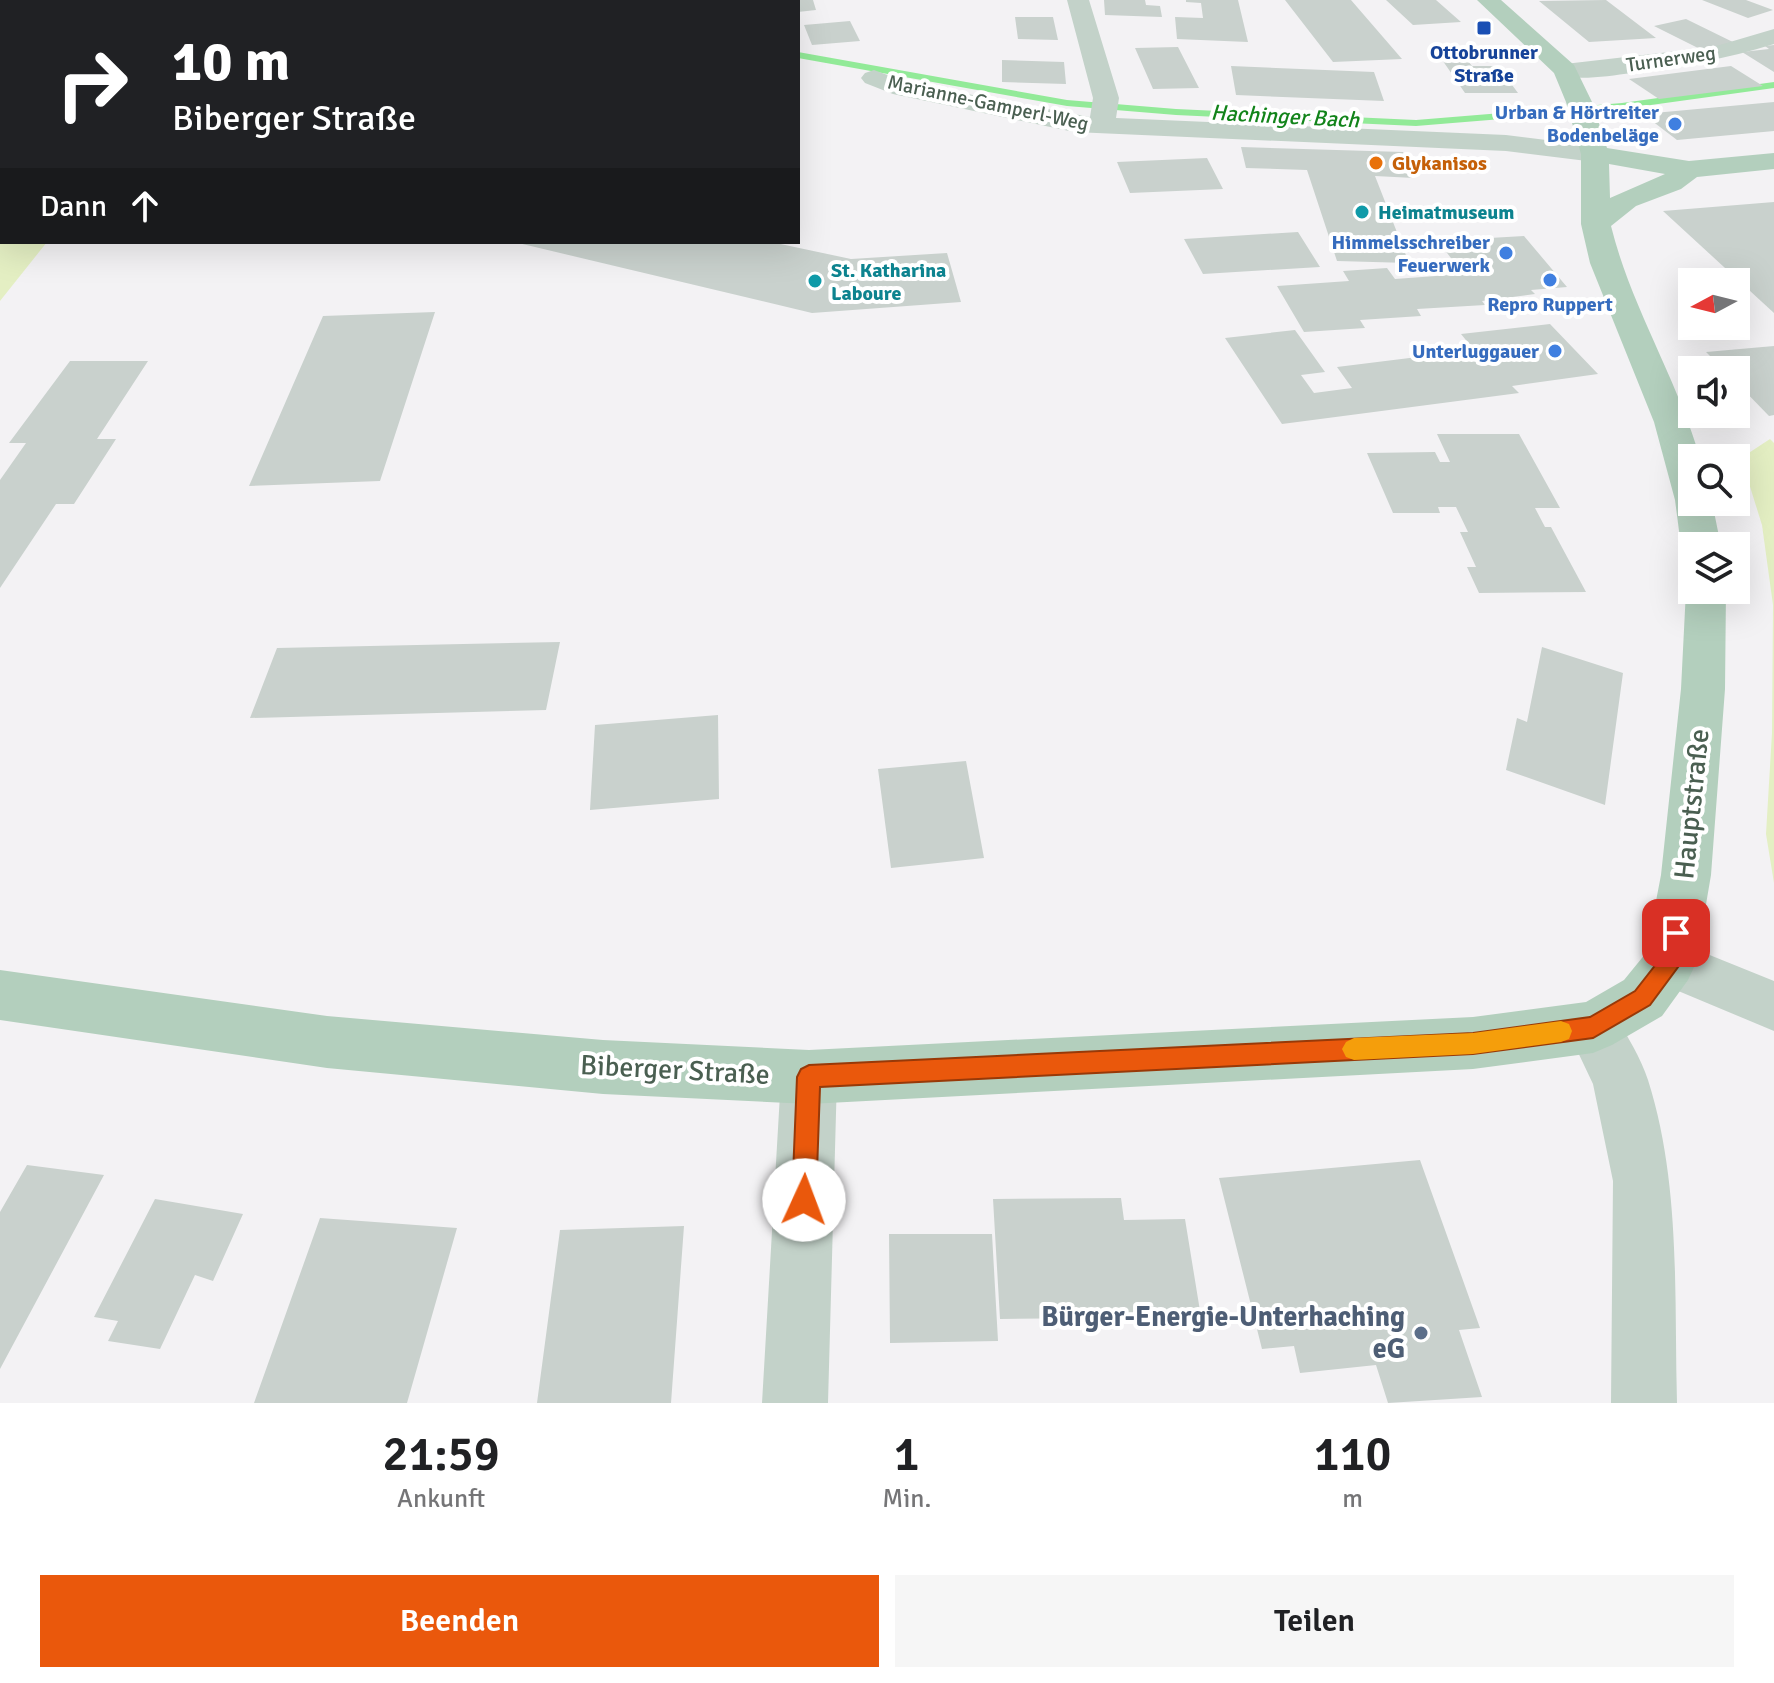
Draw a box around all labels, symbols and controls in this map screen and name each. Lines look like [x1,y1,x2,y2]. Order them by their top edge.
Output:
marker: Ottobrunner Straße [1475,19,1493,37]
text: 10 m [172,27,290,96]
icon: right [40,32,144,136]
place label: Ottobrunner Straße [1430,40,1538,88]
street label: Turnerweg [1625,40,1717,78]
street label: Marianne-Gamperl-Weg [885,69,1091,137]
text: Biberger Straße [172,96,416,141]
water label: Hachinger Bach [1210,99,1361,133]
place label: Urban & Hörtreiter Bodenbeläge [1495,100,1659,148]
marker: Urban & Hörtreiter Bodenbeläge [1666,115,1684,133]
place label: Glykanisos [1392,151,1487,176]
marker: Glykanisos [1367,154,1385,172]
icon: ahead [123,184,167,228]
text: Dann [40,188,107,225]
place label: Heimatmuseum [1378,200,1514,225]
marker: Heimatmuseum [1353,203,1371,221]
place label: Himmelsschreiber Feuerwerk [1332,230,1491,278]
marker: Himmelsschreiber Feuerwerk [1497,244,1515,262]
place label: St. Katharina Laboure [831,258,946,306]
north arrow [1678,268,1750,340]
map controls [1678,268,1750,604]
marker: Repro Ruppert [1541,271,1559,289]
marker: St. Katharina Laboure [806,272,824,290]
place label: Repro Ruppert [1487,292,1613,317]
place label: Unterluggauer [1412,339,1539,364]
marker: Unterluggauer [1546,342,1564,360]
button: sound [1678,356,1750,428]
button: search [1678,444,1750,516]
button: layers [1678,532,1750,604]
street label: Hauptstraße [1667,727,1717,881]
pin [1642,899,1710,967]
icon: arrive [1654,911,1698,955]
street label: Biberger Straße [579,1048,771,1092]
position arrow [762,1158,846,1242]
place label: Bürger-Energie-Unterhaching eG [1041,1300,1405,1366]
marker: Bürger-Energie-Unterhaching eG [1412,1324,1430,1342]
text: 21:59 [382,1425,500,1484]
text: 1 [894,1425,920,1484]
text: 110 [1314,1425,1392,1484]
text: Ankunft [397,1483,485,1515]
text: Min. [882,1483,931,1515]
text: m [1342,1483,1363,1515]
button: Beenden [40,1575,879,1667]
button: Teilen [895,1575,1734,1667]

